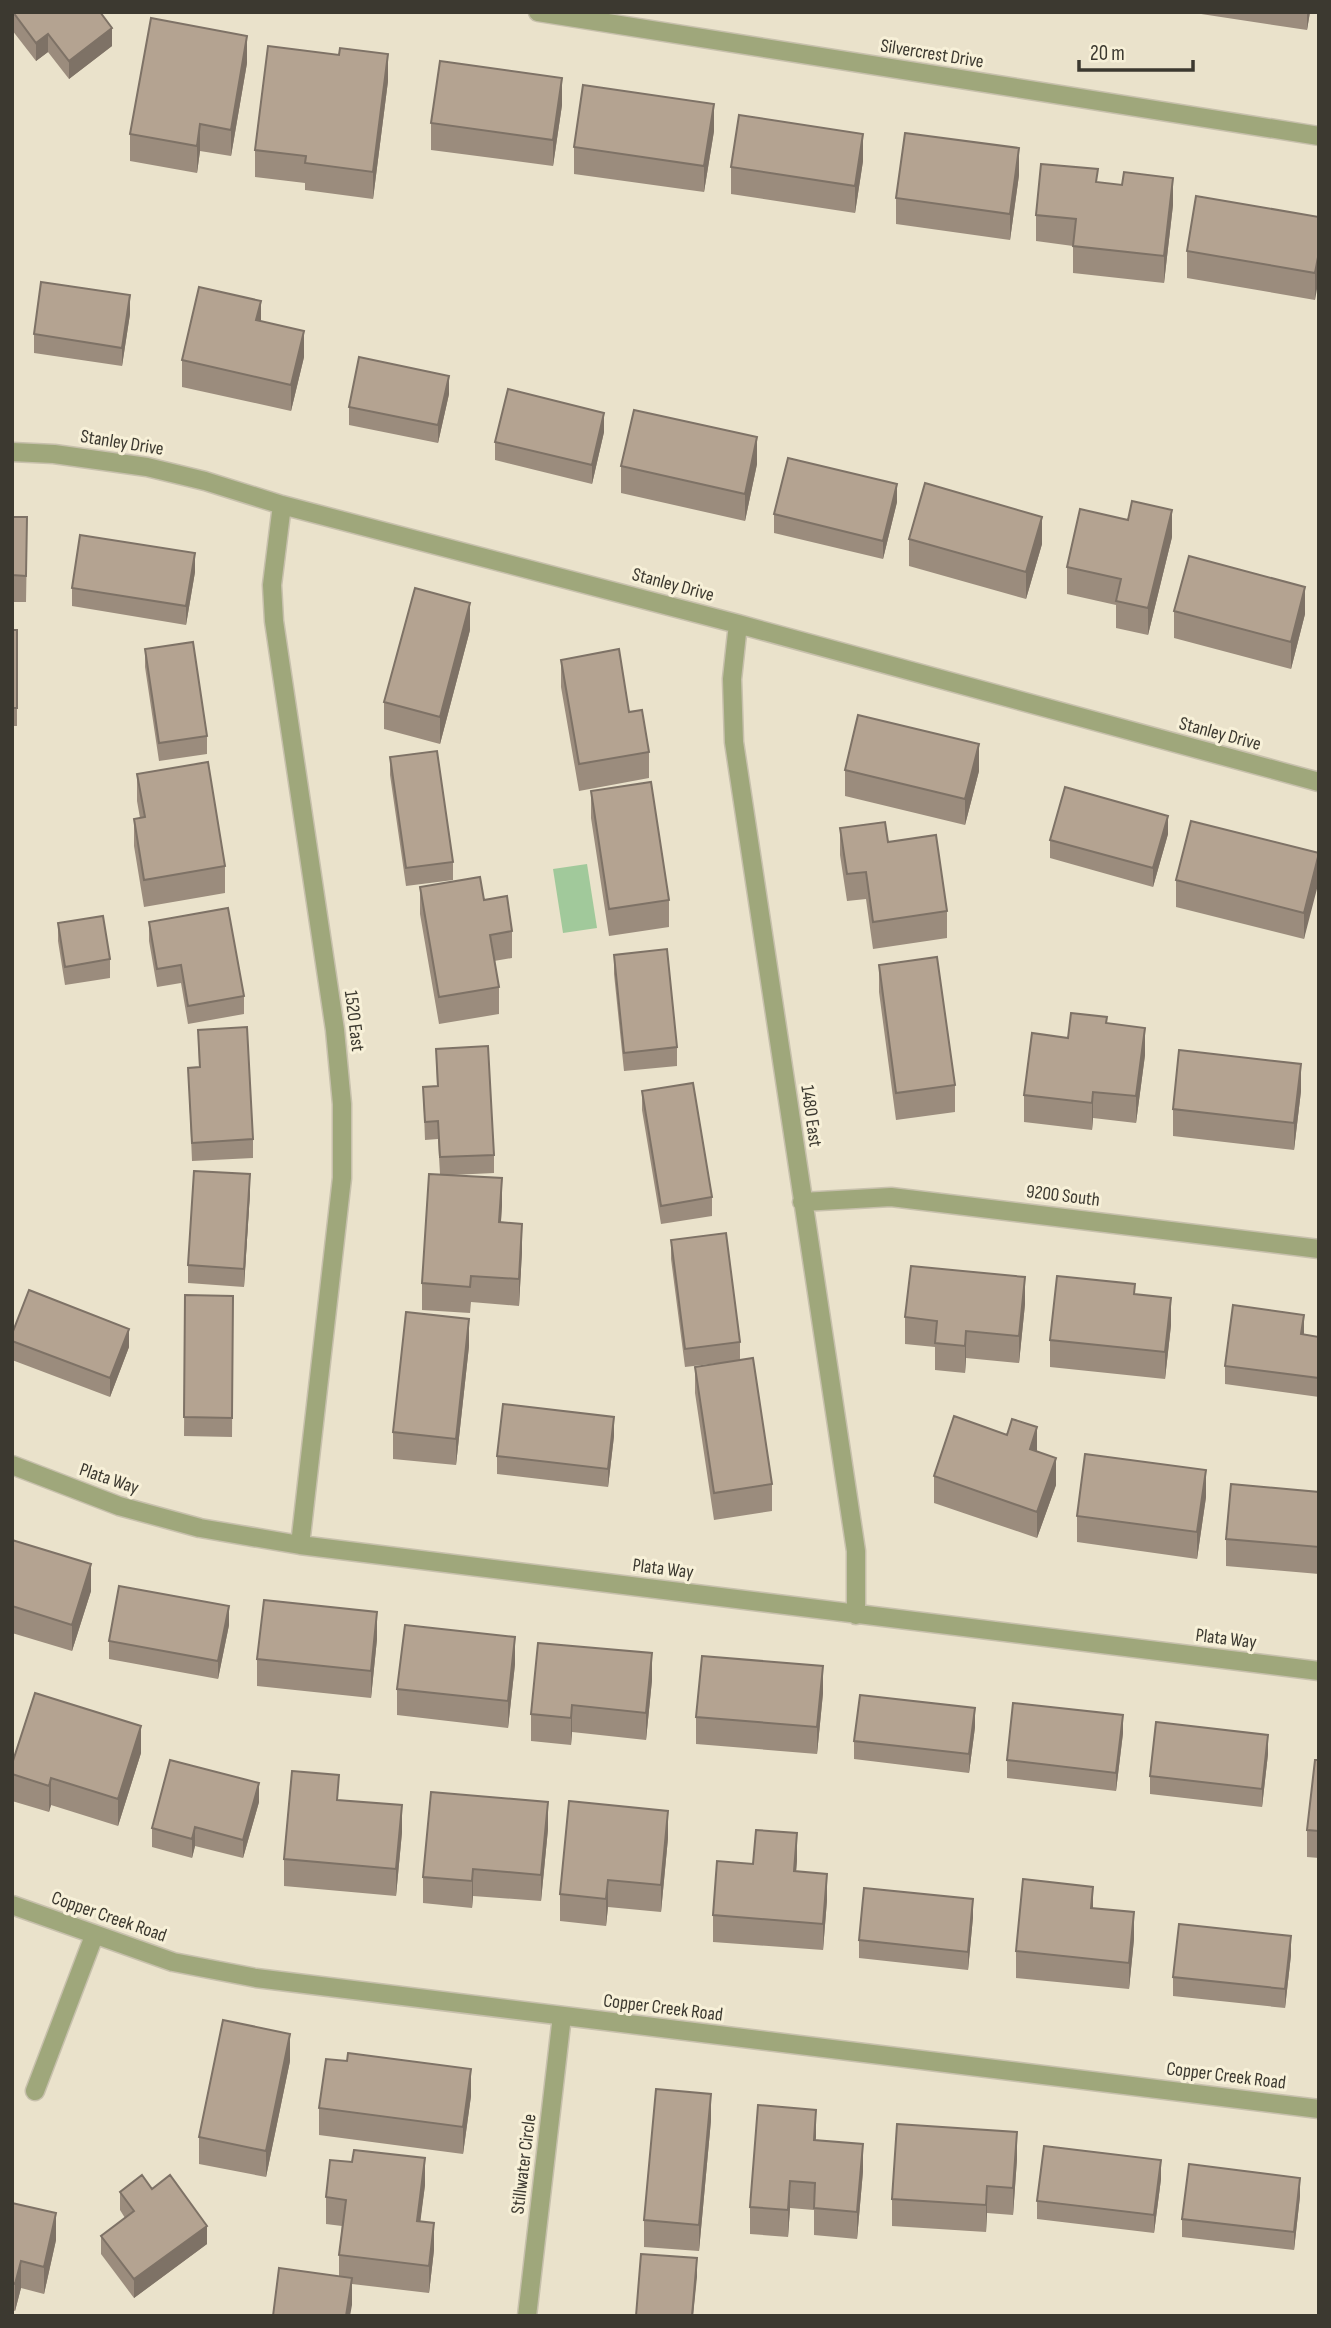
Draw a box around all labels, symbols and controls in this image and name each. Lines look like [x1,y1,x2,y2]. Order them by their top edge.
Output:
scale bar [1079,28,1193,72]
street label: Silvercrest Drive [879,34,985,74]
text: 20 m [1090,41,1125,66]
street label: Stanley Drive [79,425,165,461]
street label: Stanley Drive [630,563,716,607]
street label: Stanley Drive [1177,712,1263,756]
street label: 1520 East [339,989,369,1053]
street label: 1480 East [795,1084,827,1148]
street label: 9200 South [1025,1180,1101,1212]
street label: Plata Way [76,1458,142,1500]
street label: Plata Way [631,1554,695,1584]
street label: Plata Way [1194,1624,1258,1654]
street label: Copper Creek Road [48,1887,170,1947]
street label: Copper Creek Road [602,1989,724,2027]
street label: Copper Creek Road [1165,2057,1287,2095]
street label: Stillwater Circle [506,2113,542,2215]

